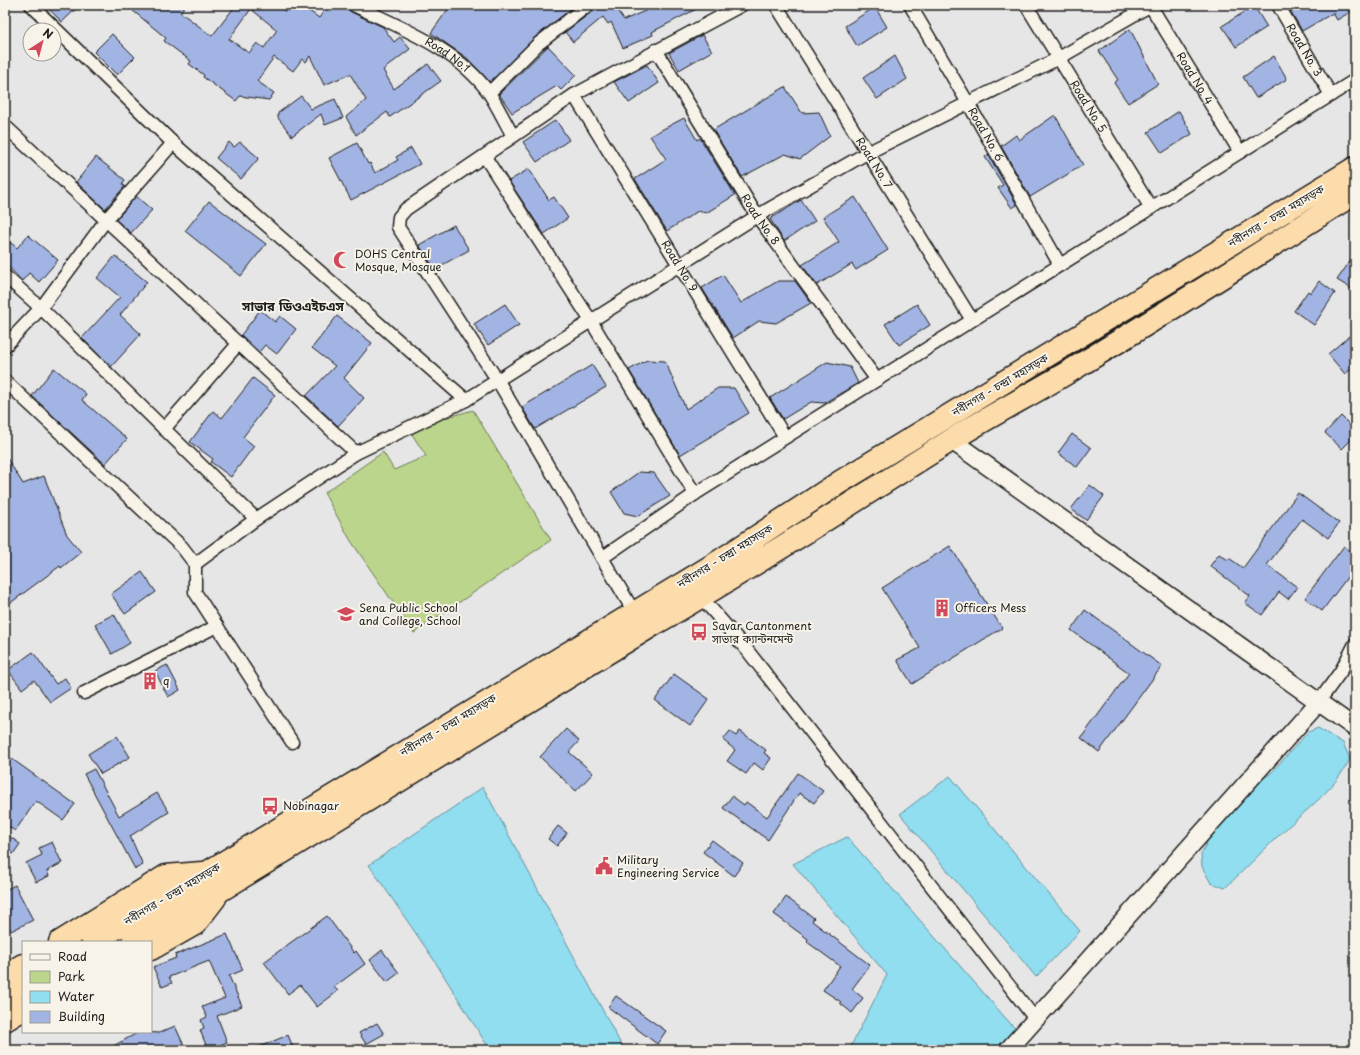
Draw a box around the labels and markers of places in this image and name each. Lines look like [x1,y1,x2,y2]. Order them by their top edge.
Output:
place label: DOHS Central Mosque, Mosque [355,245,442,275]
mosque icon: DOHS Central Mosque, Mosque [332,250,352,270]
building icon: Officers Mess [932,598,952,618]
place label: Sena Public School and College, School [359,599,461,629]
place label: Officers Mess [955,599,1026,616]
school or university icon: Sena Public School and College, School [336,604,356,624]
place label: Savar Cantonment সাভার ক্যান্টনমেন্ট [711,617,812,647]
bus stop icon: Savar Cantonment সাভার ক্যান্টনমেন্ট [689,622,709,642]
building icon: q [140,671,160,691]
place label: q [163,672,169,689]
bus stop icon: Nobinagar [260,796,280,816]
place label: Nobinagar [283,797,339,814]
place label: Military Engineering Service [617,851,720,881]
public building icon: Military Engineering Service [594,856,614,876]

